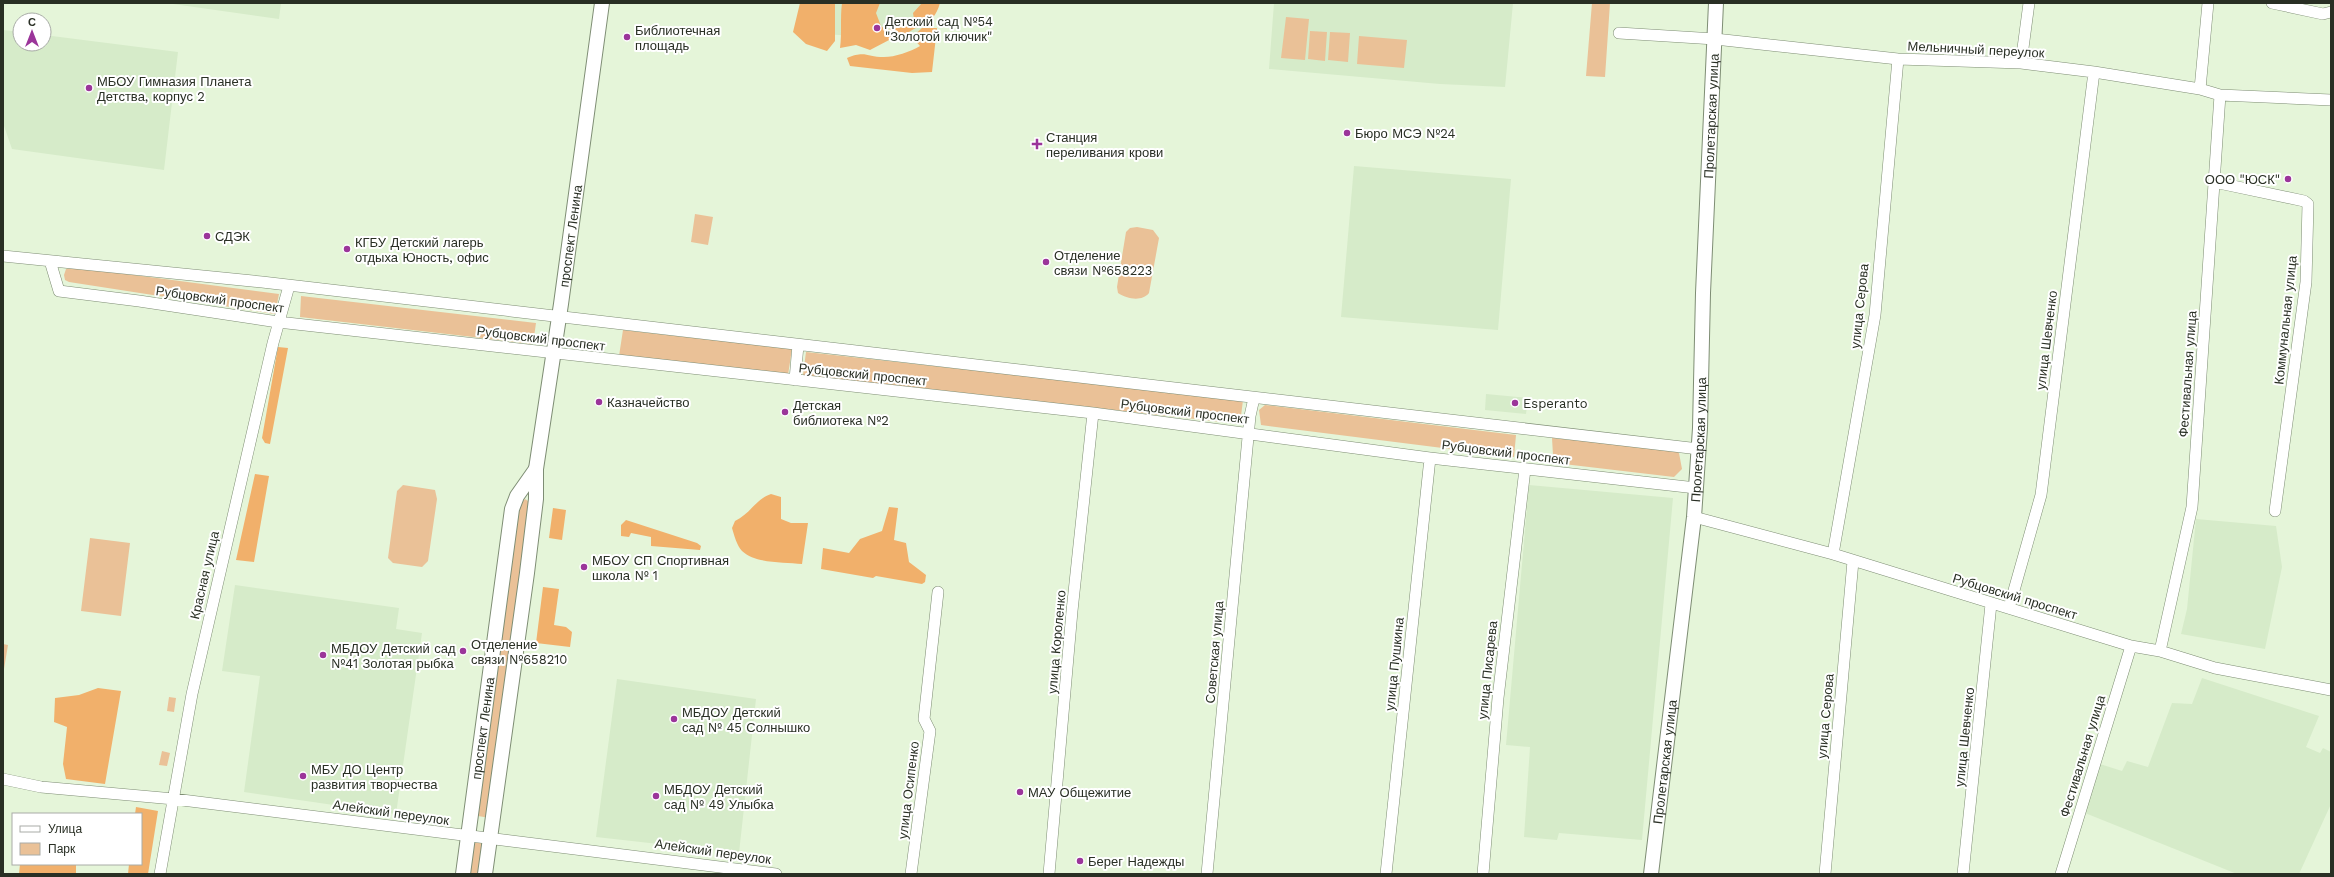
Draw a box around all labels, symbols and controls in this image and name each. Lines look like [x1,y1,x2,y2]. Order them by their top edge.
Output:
north arrow [12,12,52,52]
place label: Детский сад №54 "Золотой ключик" [885,14,993,44]
text: С [28,16,36,29]
place label: Библиотечная площадь [635,23,720,53]
marker: Детский сад №54 "Золотой ключик" [872,23,882,33]
marker: Библиотечная площадь [622,32,632,42]
street label: Мельничный переулок [1907,38,2045,61]
street label: Пролетарская улица [1701,52,1722,179]
place label: МБОУ Гимназия Планета Детства, корпус 2 [97,74,252,104]
marker: МБОУ Гимназия Планета Детства, корпус 2 [84,83,94,93]
place label: Бюро МСЭ №24 [1355,126,1455,141]
marker: Бюро МСЭ №24 [1342,128,1352,138]
place label: Станция переливания крови [1046,130,1163,160]
marker: Станция переливания крови [1031,138,1043,150]
place label: ООО "ЮСК" [2205,172,2280,187]
marker: ООО "ЮСК" [2283,174,2293,184]
street label: проспект Ленина [556,183,585,288]
place label: СДЭК [215,229,250,244]
marker: СДЭК [202,231,212,241]
place label: КГБУ Детский лагерь отдыха Юность, офис [355,235,489,265]
marker: КГБУ Детский лагерь отдыха Юность, офис [342,244,352,254]
place label: Отделение связи №658223 [1054,248,1152,278]
street label: Коммунальная улица [2271,254,2300,385]
marker: Отделение связи №658223 [1041,257,1051,267]
street label: улица Серова [1848,262,1871,349]
street label: Рубцовский проспект [155,283,285,316]
street label: улица Шевченко [2033,290,2060,391]
street label: Фестивальная улица [2176,309,2199,438]
street label: Рубцовский проспект [476,323,606,354]
street label: Рубцовский проспект [798,360,928,389]
street label: Пролетарская улица [1688,376,1709,503]
place label: Казначейство [607,395,689,410]
street label: Рубцовский проспект [1120,396,1250,427]
place label: Esperanto [1523,396,1588,411]
marker: Казначейство [594,397,604,407]
place label: Детская библиотека №2 [793,398,889,428]
marker: Esperanto [1510,398,1520,408]
marker: Детская библиотека №2 [780,407,790,417]
street label: Рубцовский проспект [1441,437,1571,468]
street label: Красная улица [187,529,222,621]
place label: МБОУ СП Спортивная школа № 1 [592,553,729,583]
marker: МБОУ СП Спортивная школа № 1 [579,562,589,572]
street label: Рубцовский проспект [1951,570,2079,623]
street label: улица Короленко [1044,589,1069,695]
street label: Советская улица [1203,599,1227,704]
street label: улица Пушкина [1382,616,1407,711]
street label: улица Писарева [1475,619,1500,720]
place label: Отделение связи №658210 [471,637,567,667]
place label: МБДОУ Детский сад №41 Золотая рыбка [331,641,456,671]
marker: Отделение связи №658210 [458,646,468,656]
marker: МБДОУ Детский сад №41 Золотая рыбка [318,650,328,660]
street label: улица Серова [1814,672,1837,759]
street label: проспект Ленина [469,675,497,781]
street label: улица Шевченко [1952,687,1977,788]
street label: Фестивальная улица [2057,693,2108,819]
street label: Пролетарская улица [1650,698,1680,825]
place label: МБДОУ Детский сад № 45 Солнышко [682,705,810,735]
marker: МБДОУ Детский сад № 45 Солнышко [669,714,679,724]
street label: улица Осипенко [895,740,922,840]
place label: МБУ ДО Центр развития творчества [311,762,438,792]
marker: МБУ ДО Центр развития творчества [298,771,308,781]
place label: МБДОУ Детский сад № 49 Улыбка [664,782,775,812]
place label: МАУ Общежитие [1028,785,1131,800]
marker: МАУ Общежитие [1015,787,1025,797]
marker: МБДОУ Детский сад № 49 Улыбка [651,791,661,801]
street label: Алейский переулок [332,797,450,828]
legend [12,813,142,865]
text: Улица [48,822,82,836]
street label: Алейский переулок [654,836,772,867]
text: Парк [48,842,76,856]
place label: Берег Надежды [1088,854,1184,869]
marker: Берег Надежды [1075,856,1085,866]

